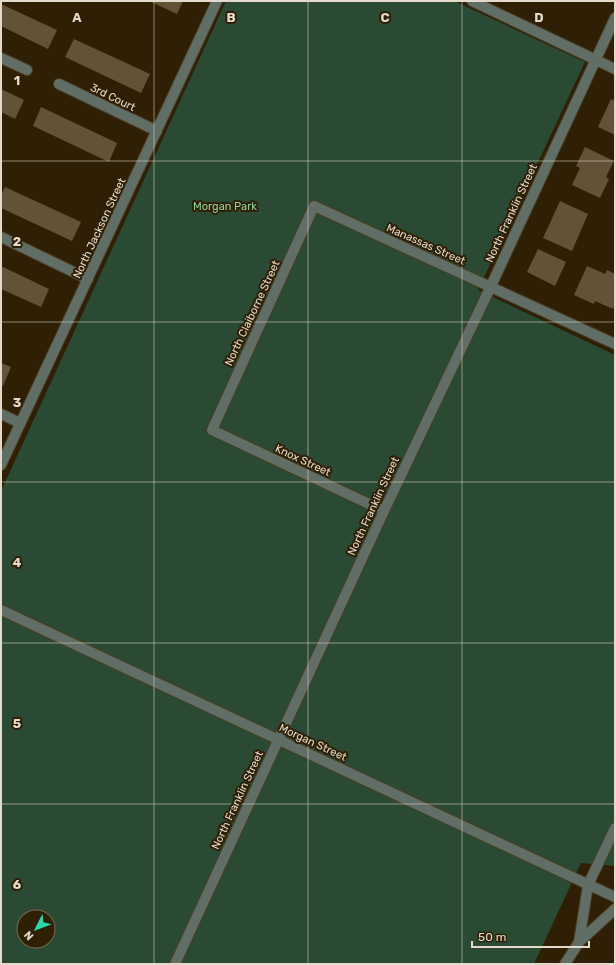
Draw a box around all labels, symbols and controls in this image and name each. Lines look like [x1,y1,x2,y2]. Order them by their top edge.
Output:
text: A [72,10,82,25]
text: B [226,10,236,25]
text: C [380,10,390,25]
text: D [534,10,544,25]
text: 1 [14,73,20,88]
street label: 3rd Court [88,81,138,114]
street label: North Franklin Street [483,161,540,264]
street label: North Jackson Street [70,175,129,281]
park label: Morgan Park [193,200,257,213]
street label: Manassas Street [384,221,468,268]
text: 2 [13,234,21,249]
street label: North Claiborne Street [222,258,283,368]
text: 3 [13,395,22,410]
street label: Knox Street [273,442,333,479]
street label: North Franklin Street [345,454,402,557]
text: 4 [13,555,22,570]
text: 5 [13,716,21,731]
street label: Morgan Street [277,721,349,764]
street label: North Franklin Street [209,748,266,851]
text: 6 [13,877,22,892]
north arrow [16,909,56,949]
scale bar [472,923,589,949]
text: N [21,928,36,943]
text: 50 m [478,930,506,944]

